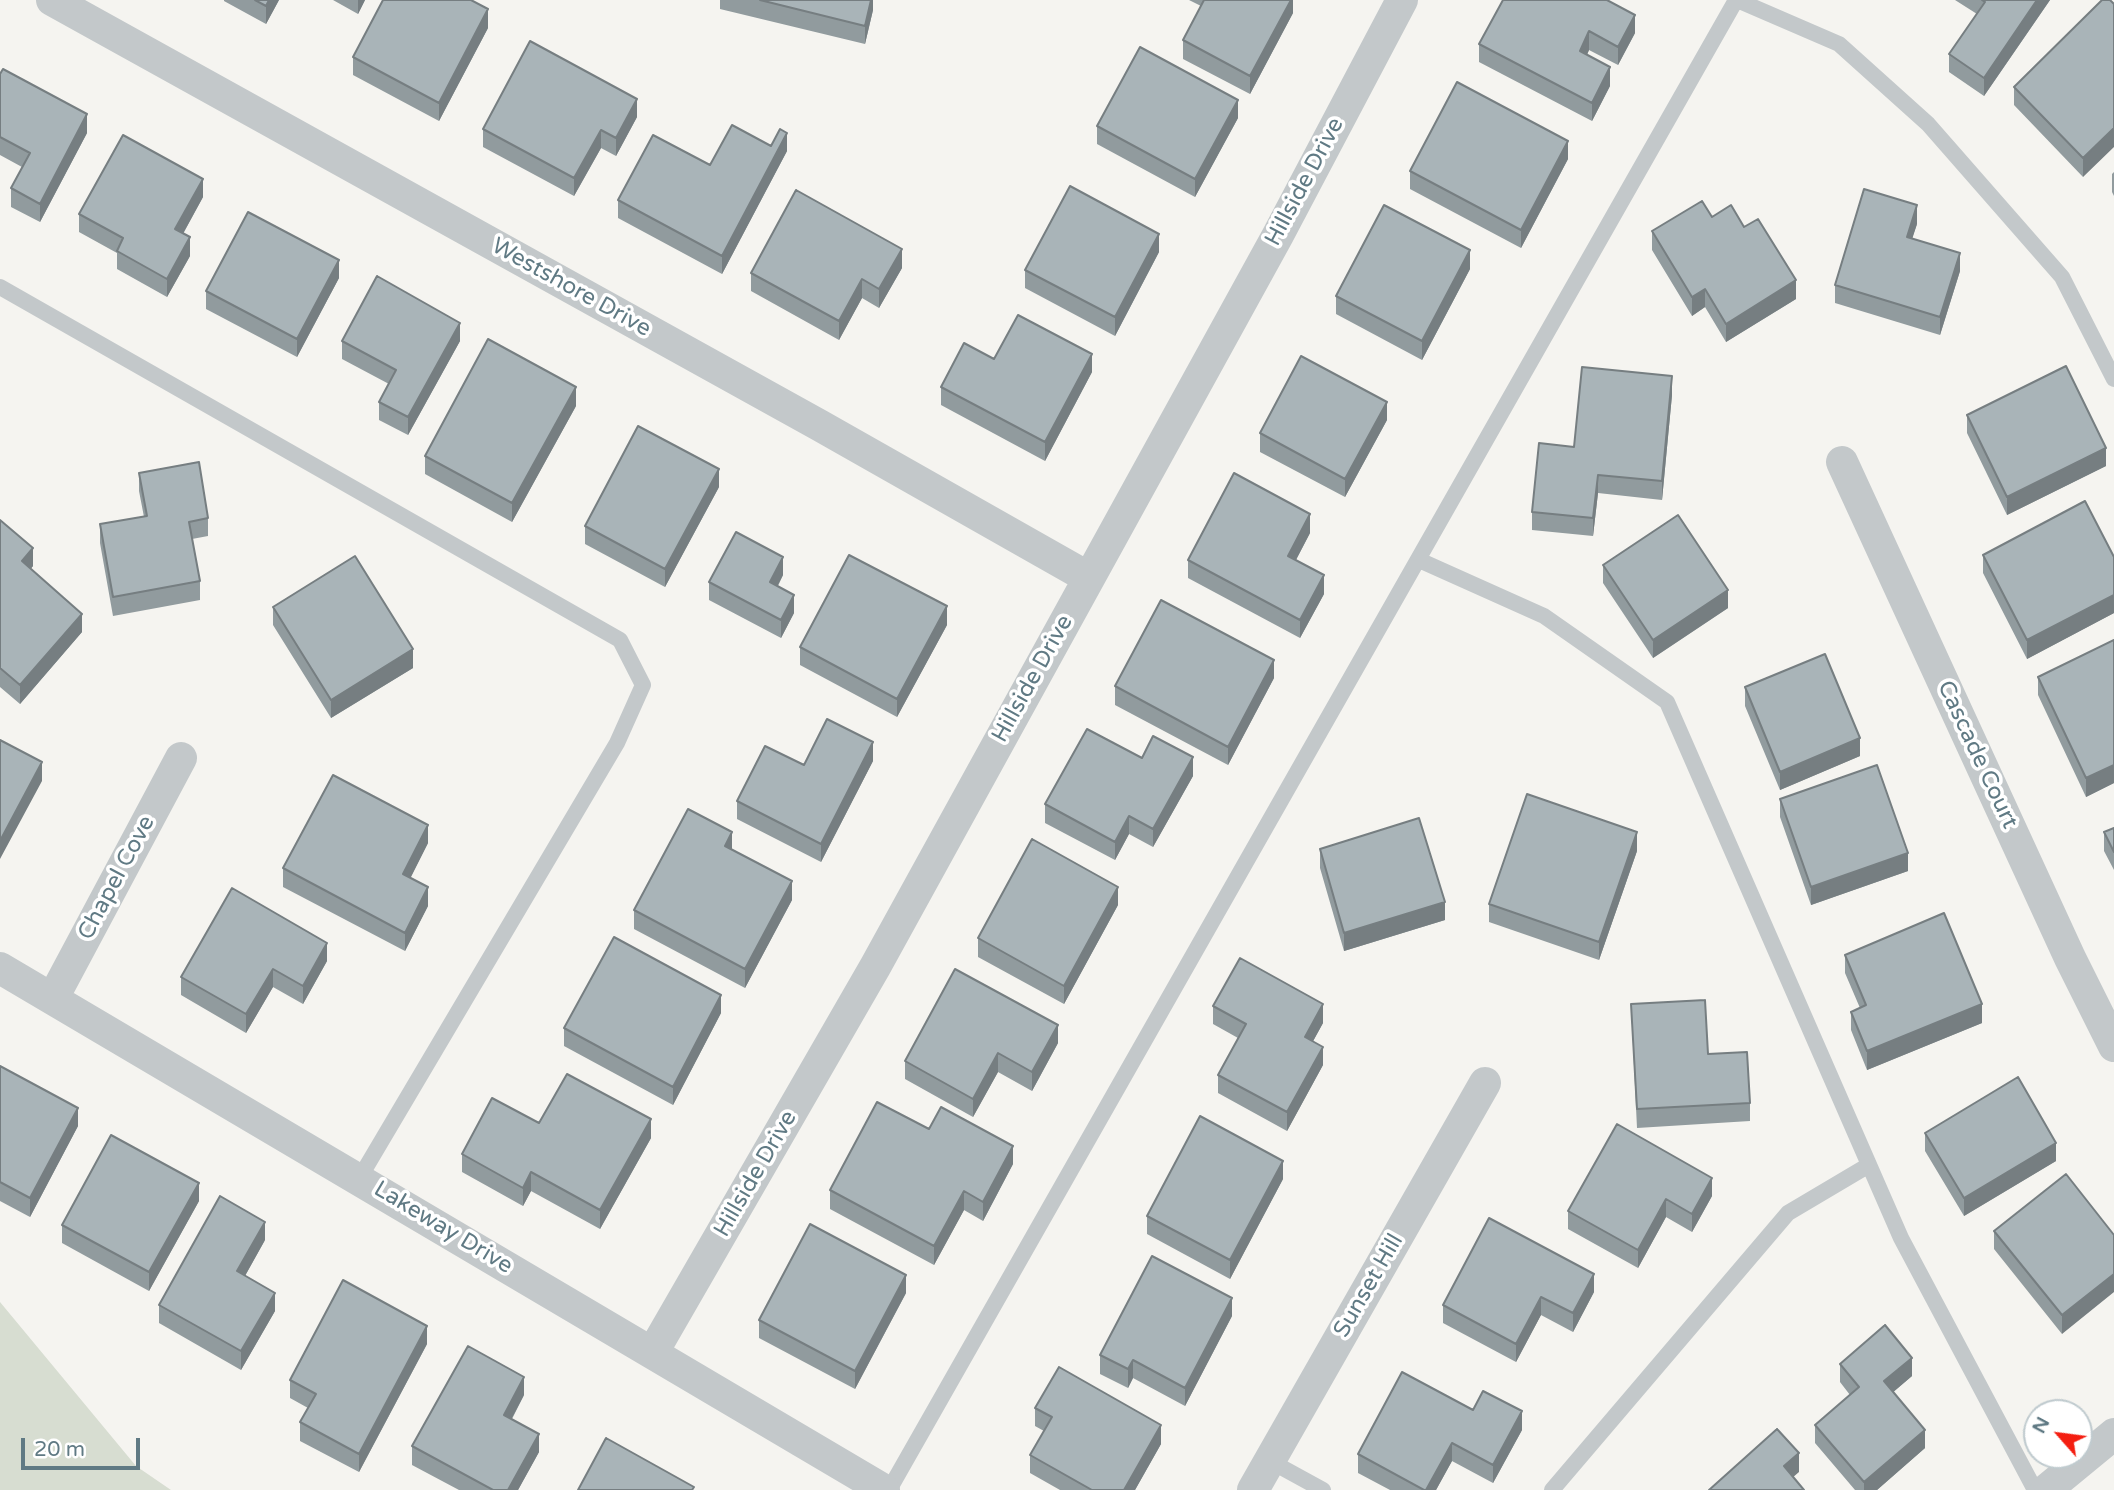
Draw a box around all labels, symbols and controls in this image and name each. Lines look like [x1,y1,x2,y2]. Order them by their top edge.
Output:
street label: Hillside Drive [1260,113,1350,251]
street label: Westshore Drive [486,233,656,343]
street label: Hillside Drive [987,611,1079,747]
street label: Cascade Court [1931,677,2023,833]
street label: Chapel Cove [73,811,161,945]
street label: Hillside Drive [709,1106,803,1242]
street label: Lakeway Drive [369,1176,517,1280]
street label: Sunset Hill [1328,1229,1410,1343]
north arrow [2023,1399,2093,1469]
text: N [2028,1413,2055,1437]
scale bar [24,1424,144,1468]
text: 20 m [34,1437,85,1462]

